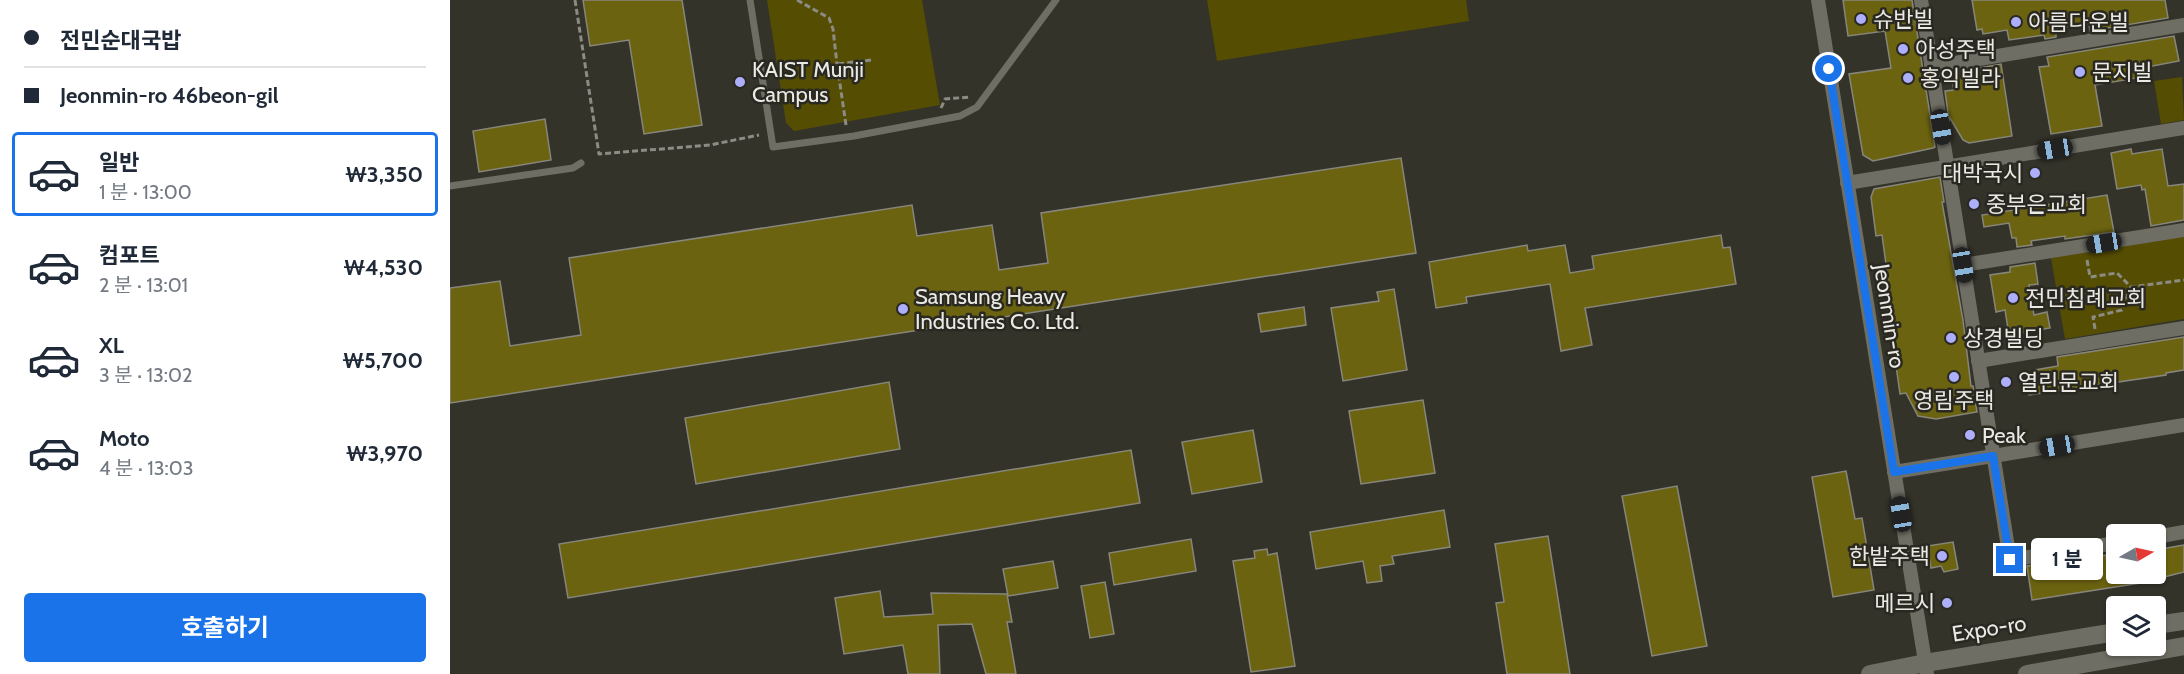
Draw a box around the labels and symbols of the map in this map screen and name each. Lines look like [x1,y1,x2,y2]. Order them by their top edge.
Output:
place label: 슈반빌 [1873,6,1934,33]
place label: 아름다운빌 [2028,9,2129,36]
marker: 슈반빌 [1854,12,1868,26]
marker: 아름다운빌 [2009,15,2023,29]
place label: 아성주택 [1915,36,1996,63]
marker: 아성주택 [1896,42,1910,56]
route start [1815,55,1842,82]
place label: KAIST Munji Campus [752,56,864,108]
place label: 문지빌 [2092,59,2153,86]
place label: 홍익빌라 [1920,65,2001,92]
marker: 문지빌 [2073,65,2087,79]
marker: 홍익빌라 [1901,71,1915,85]
marker: KAIST Munji Campus [733,75,747,89]
car [1929,108,1953,146]
car [2036,137,2074,161]
place label: 대박국시 [1942,160,2023,187]
marker: 대박국시 [2028,166,2042,180]
place label: 중부은교회 [1986,191,2087,218]
marker: 중부은교회 [1967,197,1981,211]
car [2085,231,2123,255]
car [1951,246,1975,284]
street label: Jeonmin-ro [1868,261,1911,370]
place label: Samsung Heavy Industries Co. Ltd. [915,283,1079,335]
place label: 전민침례교회 [2025,285,2146,312]
marker: 전민침례교회 [2006,291,2020,305]
marker: Samsung Heavy Industries Co. Ltd. [896,302,910,316]
place label: 상경빌딩 [1963,325,2044,352]
marker: 상경빌딩 [1944,331,1958,345]
place label: 열린문교회 [2018,369,2119,396]
marker: 영림주택 [1947,370,1961,384]
marker: 열린문교회 [1999,375,2013,389]
place label: 영림주택 [1914,387,1994,414]
place label: Peak [1982,422,2026,449]
marker: Peak [1963,428,1977,442]
car [2038,434,2076,458]
car [1889,495,1913,533]
north arrow [2106,524,2166,584]
callout: 1 분 [2031,539,2103,581]
place label: 한밭주택 [1849,543,1930,570]
route end [1996,546,2023,573]
marker: 한밭주택 [1935,549,1949,563]
place label: 메르시 [1874,590,1935,617]
marker: 메르시 [1940,596,1954,610]
street label: Expo-ro [1950,609,2028,648]

